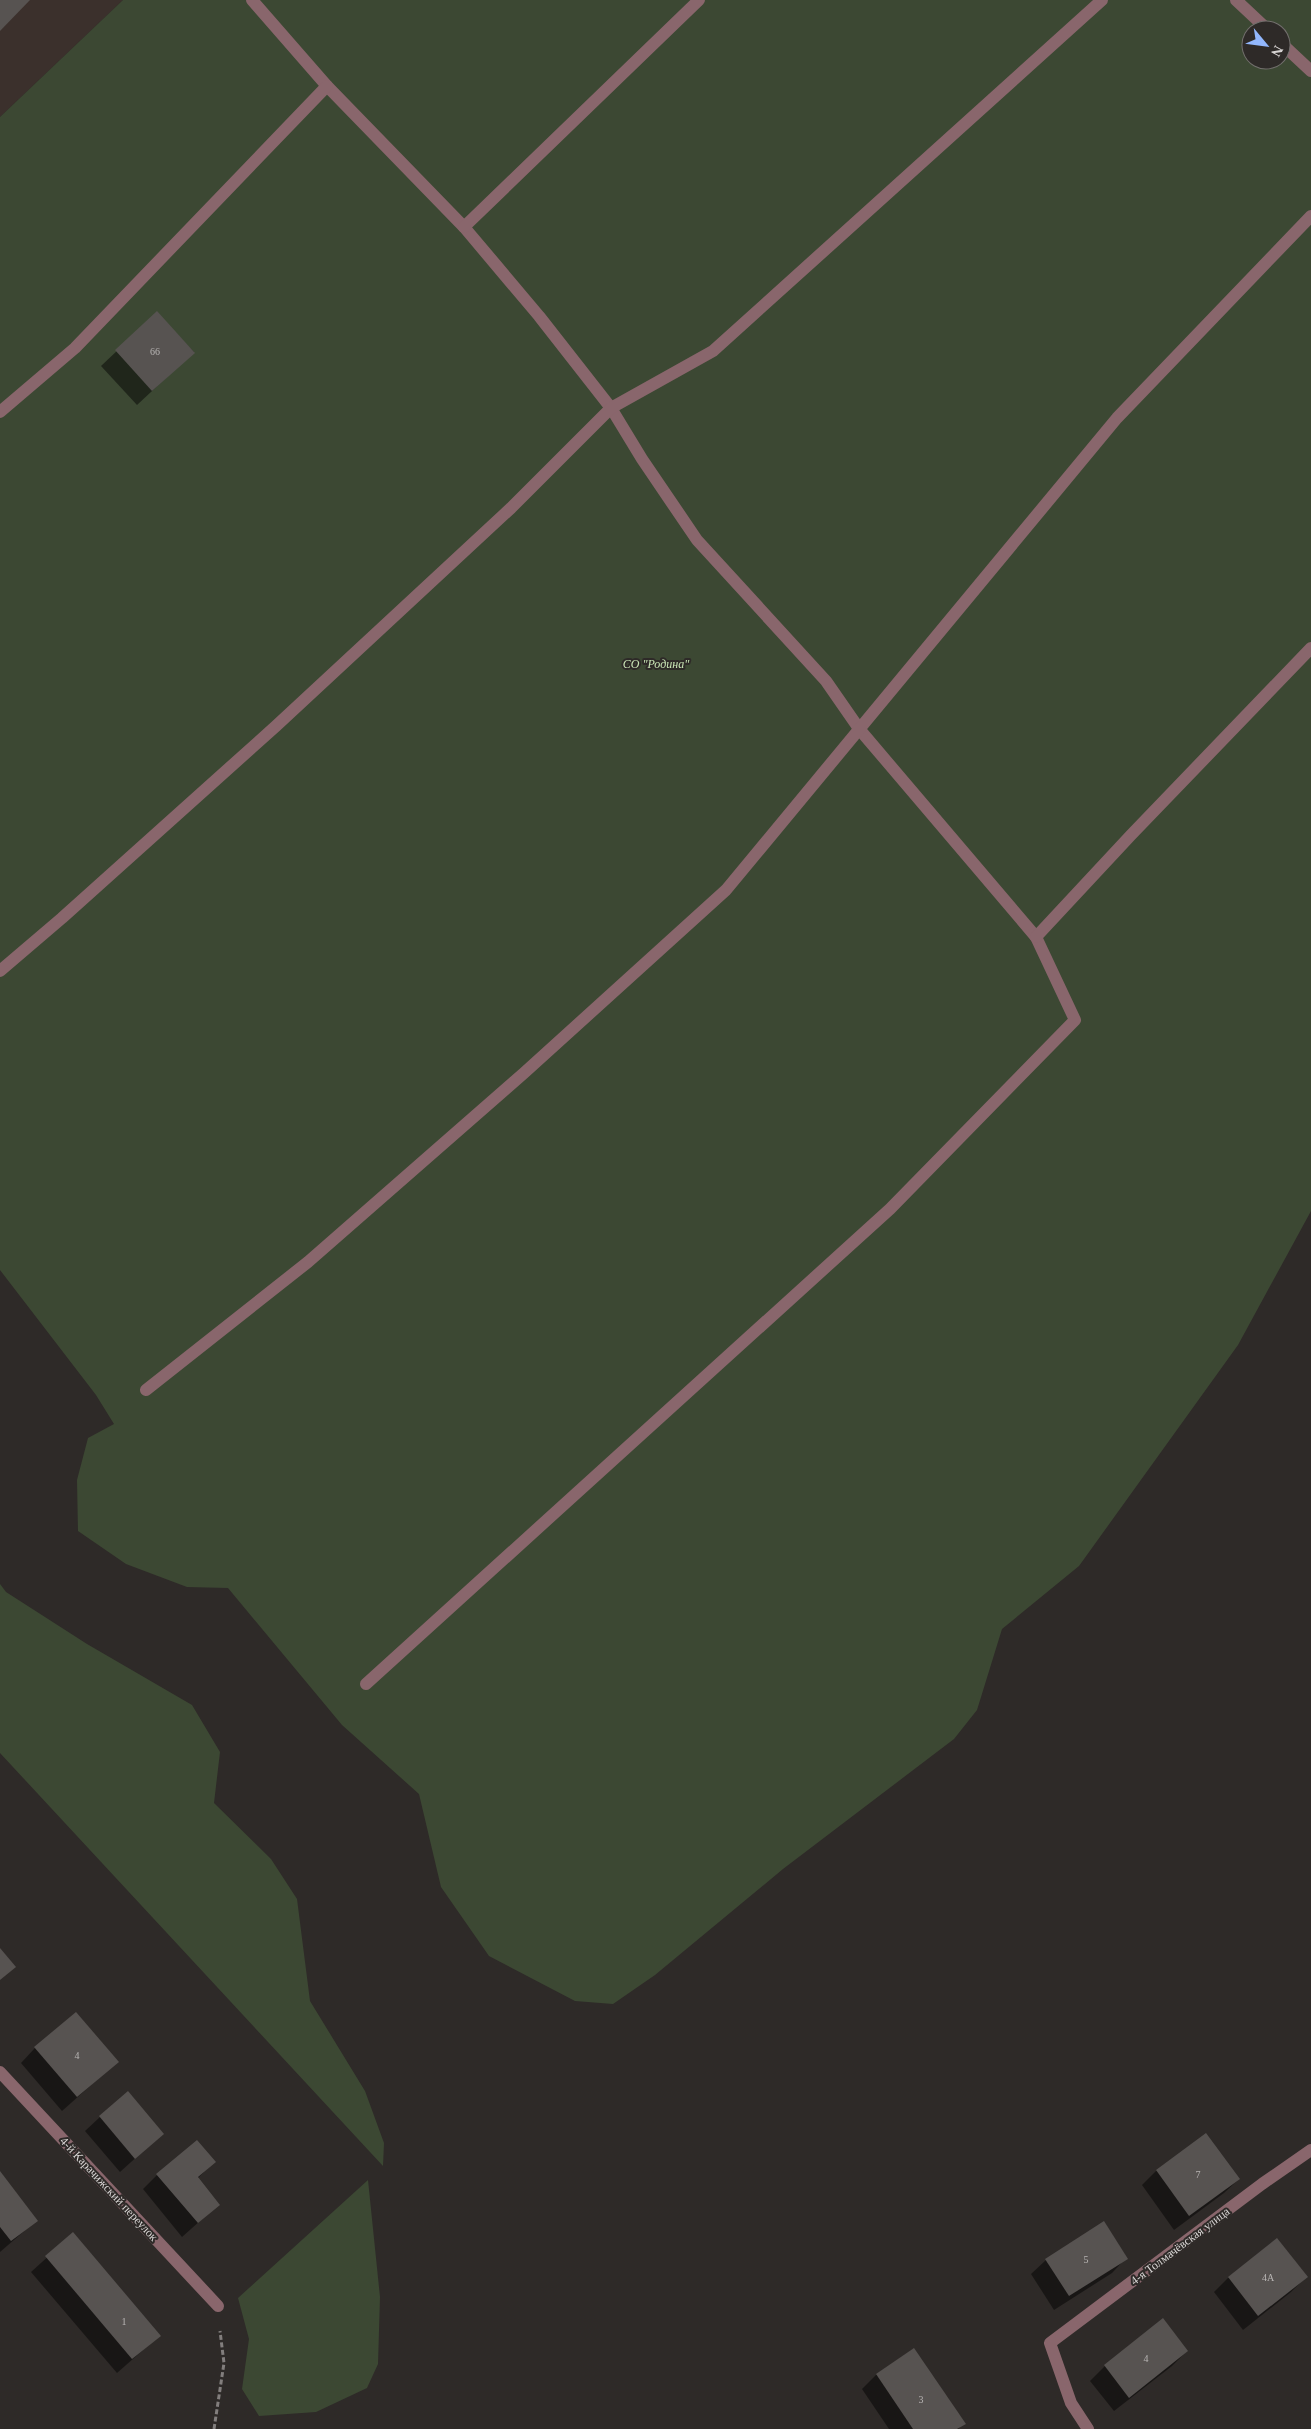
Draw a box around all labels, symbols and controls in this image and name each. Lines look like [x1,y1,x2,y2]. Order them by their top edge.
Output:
north arrow [1241,20,1291,70]
text: N [1268,43,1286,59]
house number: 66 [150,346,160,357]
park label: СО "Родина" [623,657,690,671]
house number: 4 [75,2050,80,2061]
street label: 4-й Карачижский переулок [57,2134,161,2244]
house number: 7 [1196,2169,1201,2180]
street label: 4-я Толмачёвская улица [1128,2204,1233,2288]
house number: 5 [1084,2254,1089,2265]
house number: 4А [1262,2272,1275,2283]
house number: 1 [122,2316,127,2327]
house number: 4 [1144,2353,1149,2364]
house number: 3 [919,2394,924,2405]

